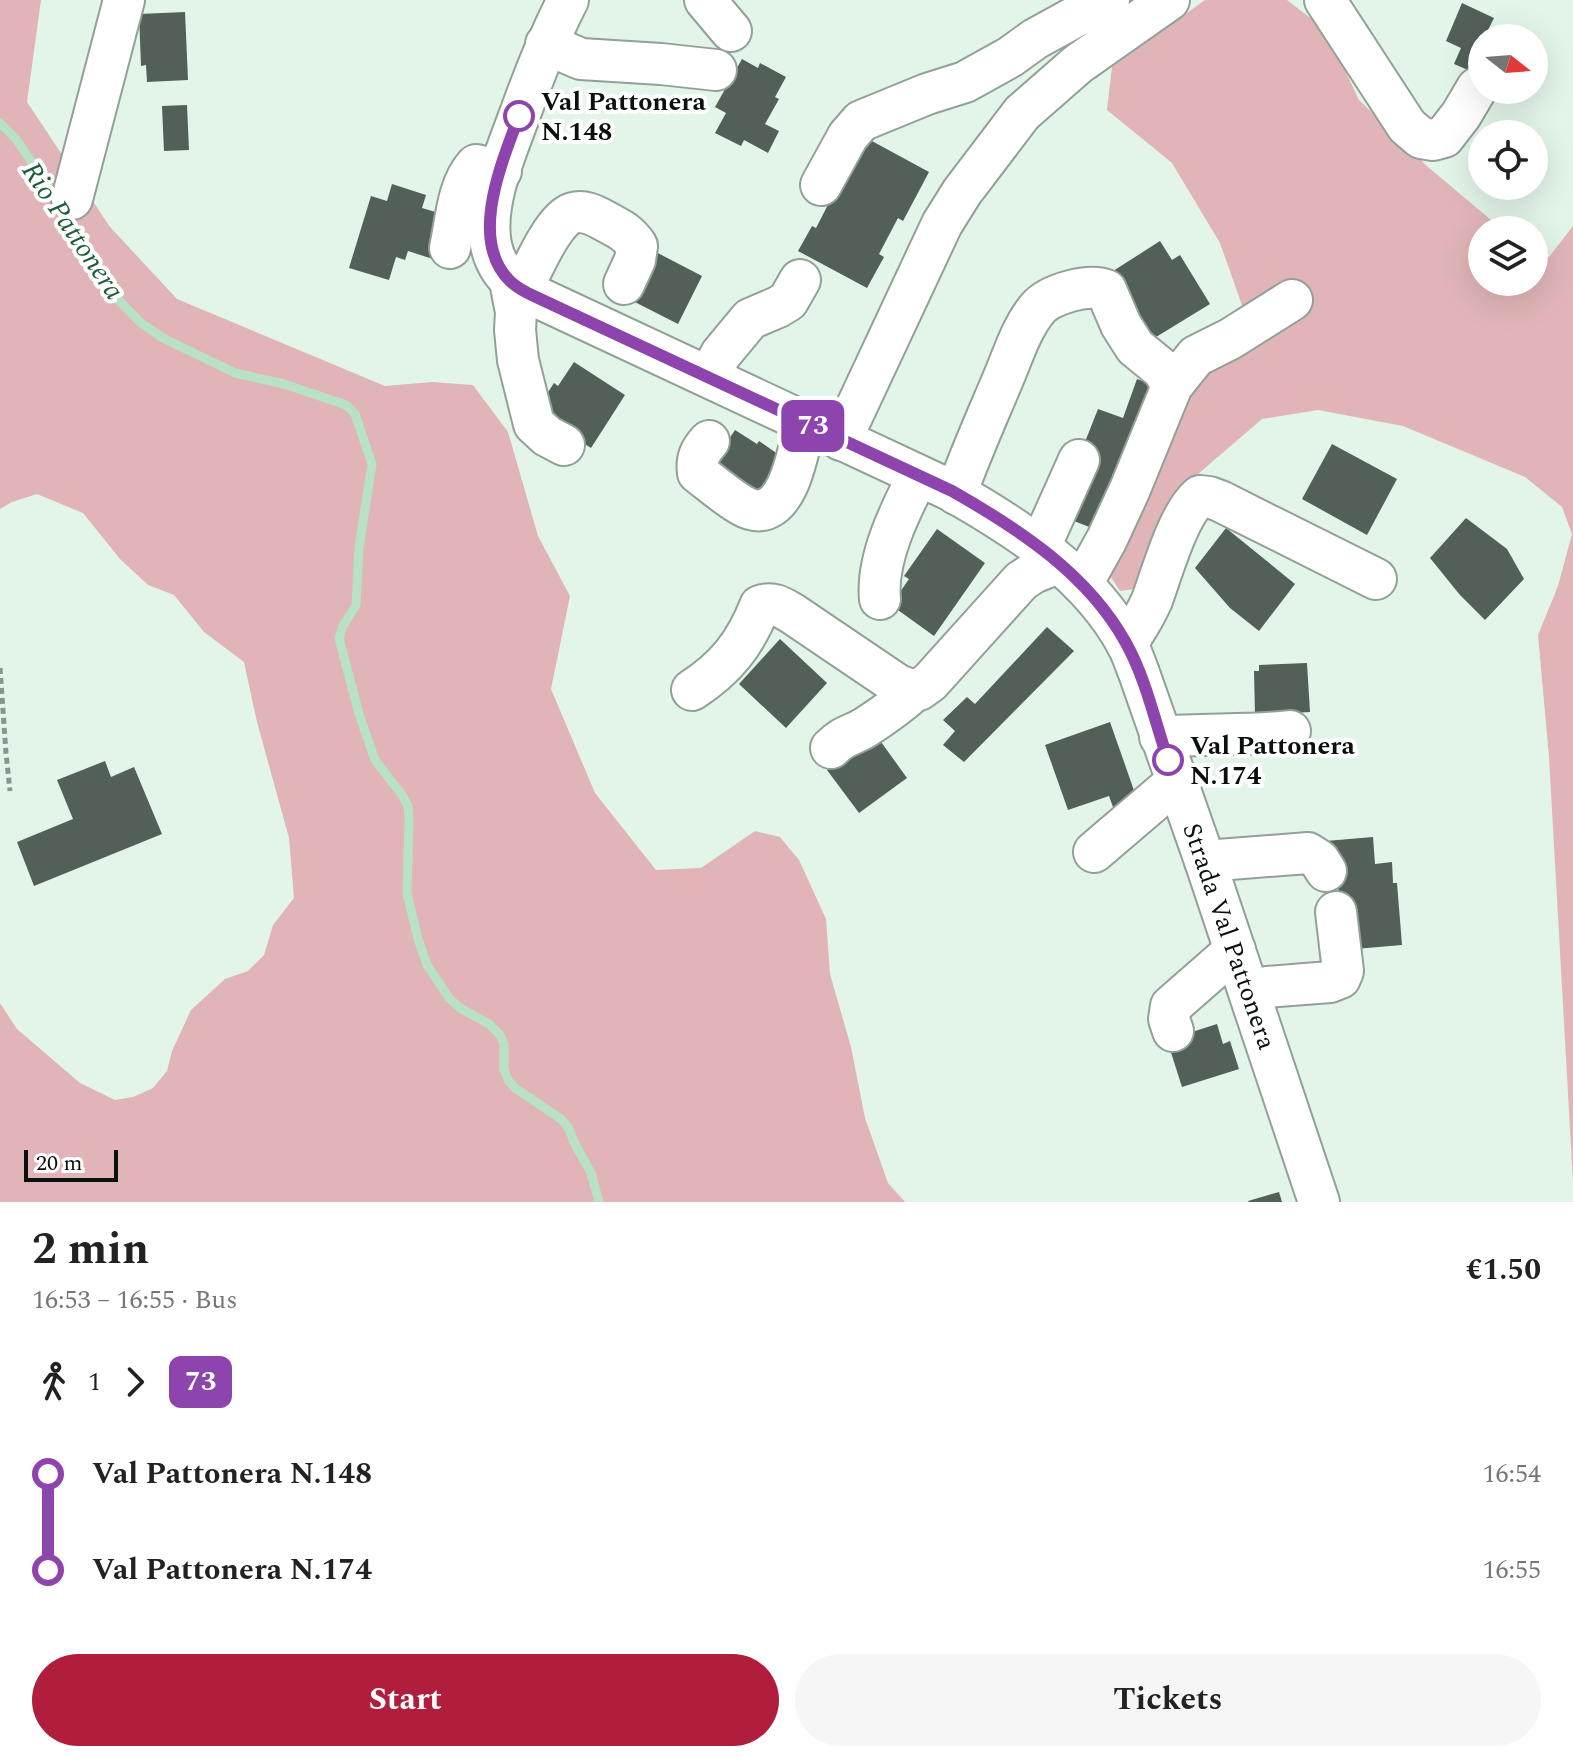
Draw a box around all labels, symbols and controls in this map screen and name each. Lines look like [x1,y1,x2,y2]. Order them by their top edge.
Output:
north arrow [1468,24,1548,104]
map controls [1468,24,1548,296]
place label: Val Pattonera N.148 [541,82,706,152]
marker: Val Pattonera N.148 [504,101,534,131]
button: locate [1468,120,1548,200]
water label: Rio Pattonera [11,153,135,309]
button: layers [1468,216,1548,296]
line badge: 73 [777,400,849,452]
text: 73 [797,404,829,447]
place label: Val Pattonera N.174 [1190,726,1355,796]
marker: Val Pattonera N.174 [1153,745,1183,775]
street label: Strada Val Pattonera [1171,818,1287,1055]
scale bar [24,1146,118,1182]
text: 20 m [36,1147,82,1180]
text: 2 min [32,1216,149,1283]
text: €1.50 [1466,1247,1541,1293]
text: 16:53 – 16:55 · Bus [32,1280,237,1320]
icon: walk [32,1360,76,1404]
icon: forward [113,1360,157,1404]
text: 73 [185,1360,216,1403]
text: 1 [88,1362,101,1402]
text: Val Pattonera N.148 [92,1451,372,1497]
text: 16:54 [1482,1454,1541,1494]
text: Val Pattonera N.174 [92,1547,372,1593]
text: 16:55 [1482,1550,1541,1590]
button: Start [32,1654,779,1746]
button: Tickets [795,1654,1541,1746]

